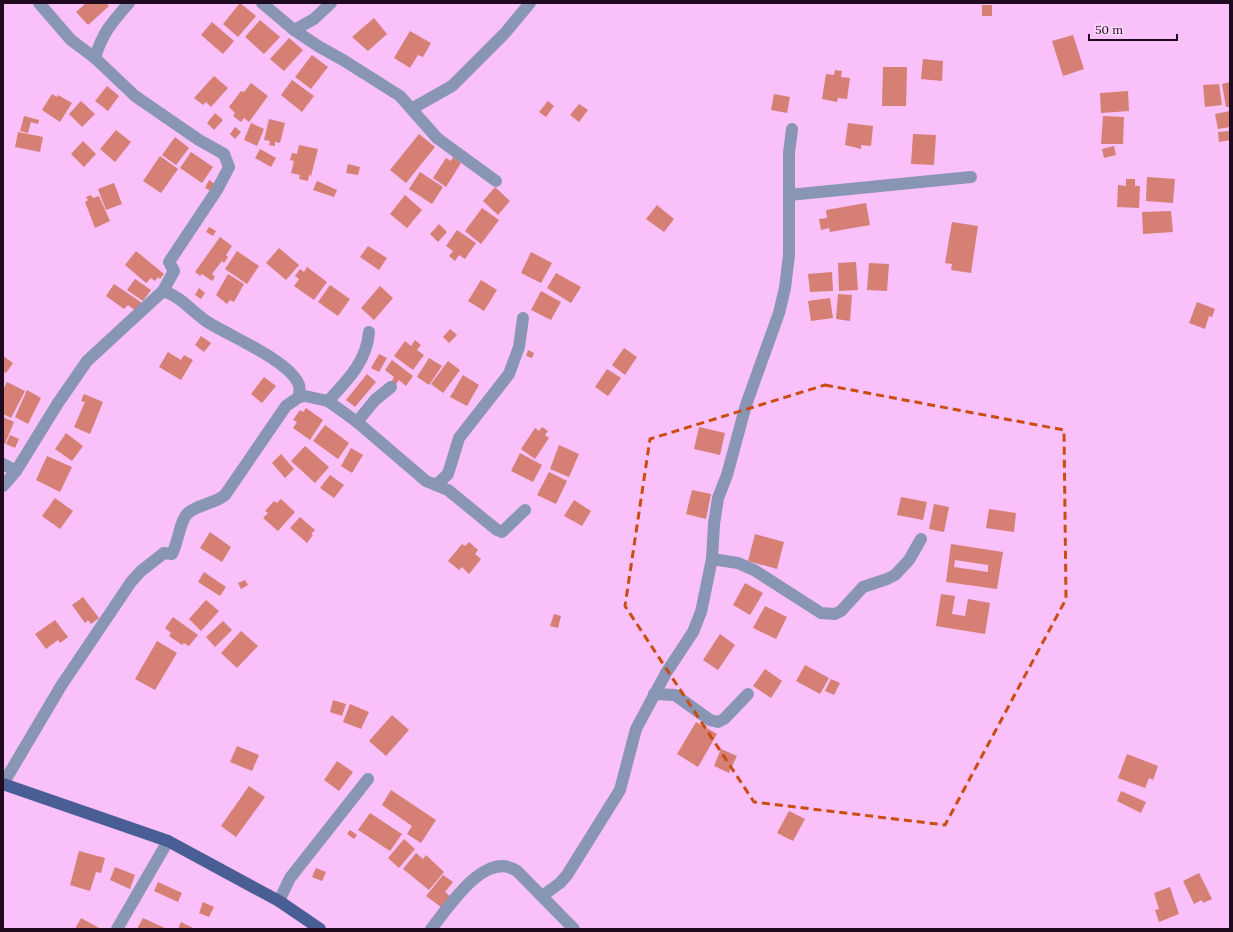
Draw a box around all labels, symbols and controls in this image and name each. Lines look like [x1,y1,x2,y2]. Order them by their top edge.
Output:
scale bar [1089,16,1177,42]
text: 50 m [1095,22,1123,37]

